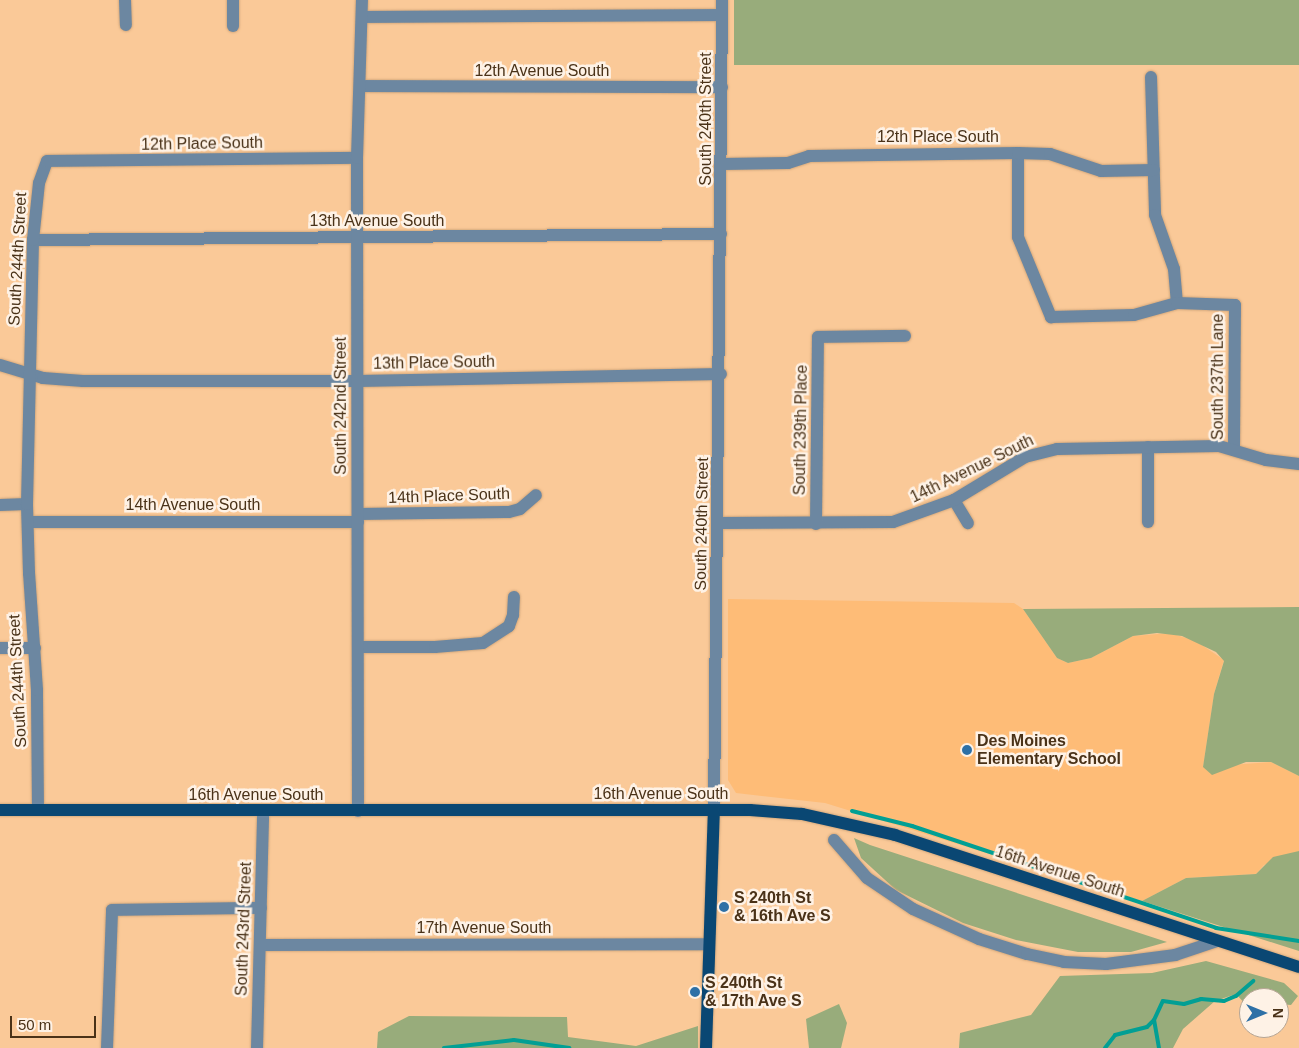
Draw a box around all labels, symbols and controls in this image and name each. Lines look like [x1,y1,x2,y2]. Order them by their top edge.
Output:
street label: South 240th Street [696,52,716,186]
street label: 12th Avenue South [474,61,610,81]
street label: 12th Place South [877,127,999,147]
street label: 12th Place South [141,133,263,155]
street label: South 244th Street [5,192,31,326]
street label: 13th Avenue South [309,211,445,231]
street label: South 237th Lane [1208,314,1228,440]
street label: South 242nd Street [331,337,351,475]
street label: 13th Place South [373,352,495,374]
street label: South 239th Place [790,364,812,496]
street label: 14th Avenue South [907,431,1037,507]
street label: South 240th Street [691,457,713,591]
street label: 14th Place South [388,484,510,508]
street label: 14th Avenue South [125,495,261,515]
street label: South 244th Street [5,614,31,748]
place label: Des Moines Elementary School [977,731,1121,769]
marker: Des Moines Elementary School [961,744,973,756]
street label: 16th Avenue South [593,784,729,804]
street label: 16th Avenue South [188,785,324,805]
street label: 16th Avenue South [992,842,1128,902]
street label: South 243rd Street [232,862,256,996]
place label: S 240th St & 16th Ave S [734,888,831,926]
marker: S 240th St & 16th Ave S [718,901,730,913]
street label: 17th Avenue South [416,918,552,938]
place label: S 240th St & 17th Ave S [705,973,802,1011]
marker: S 240th St & 17th Ave S [689,986,701,998]
north arrow [1239,988,1289,1038]
scale bar [12,1006,99,1038]
text: N [1270,1008,1286,1018]
text: 50 m [18,1016,51,1033]

